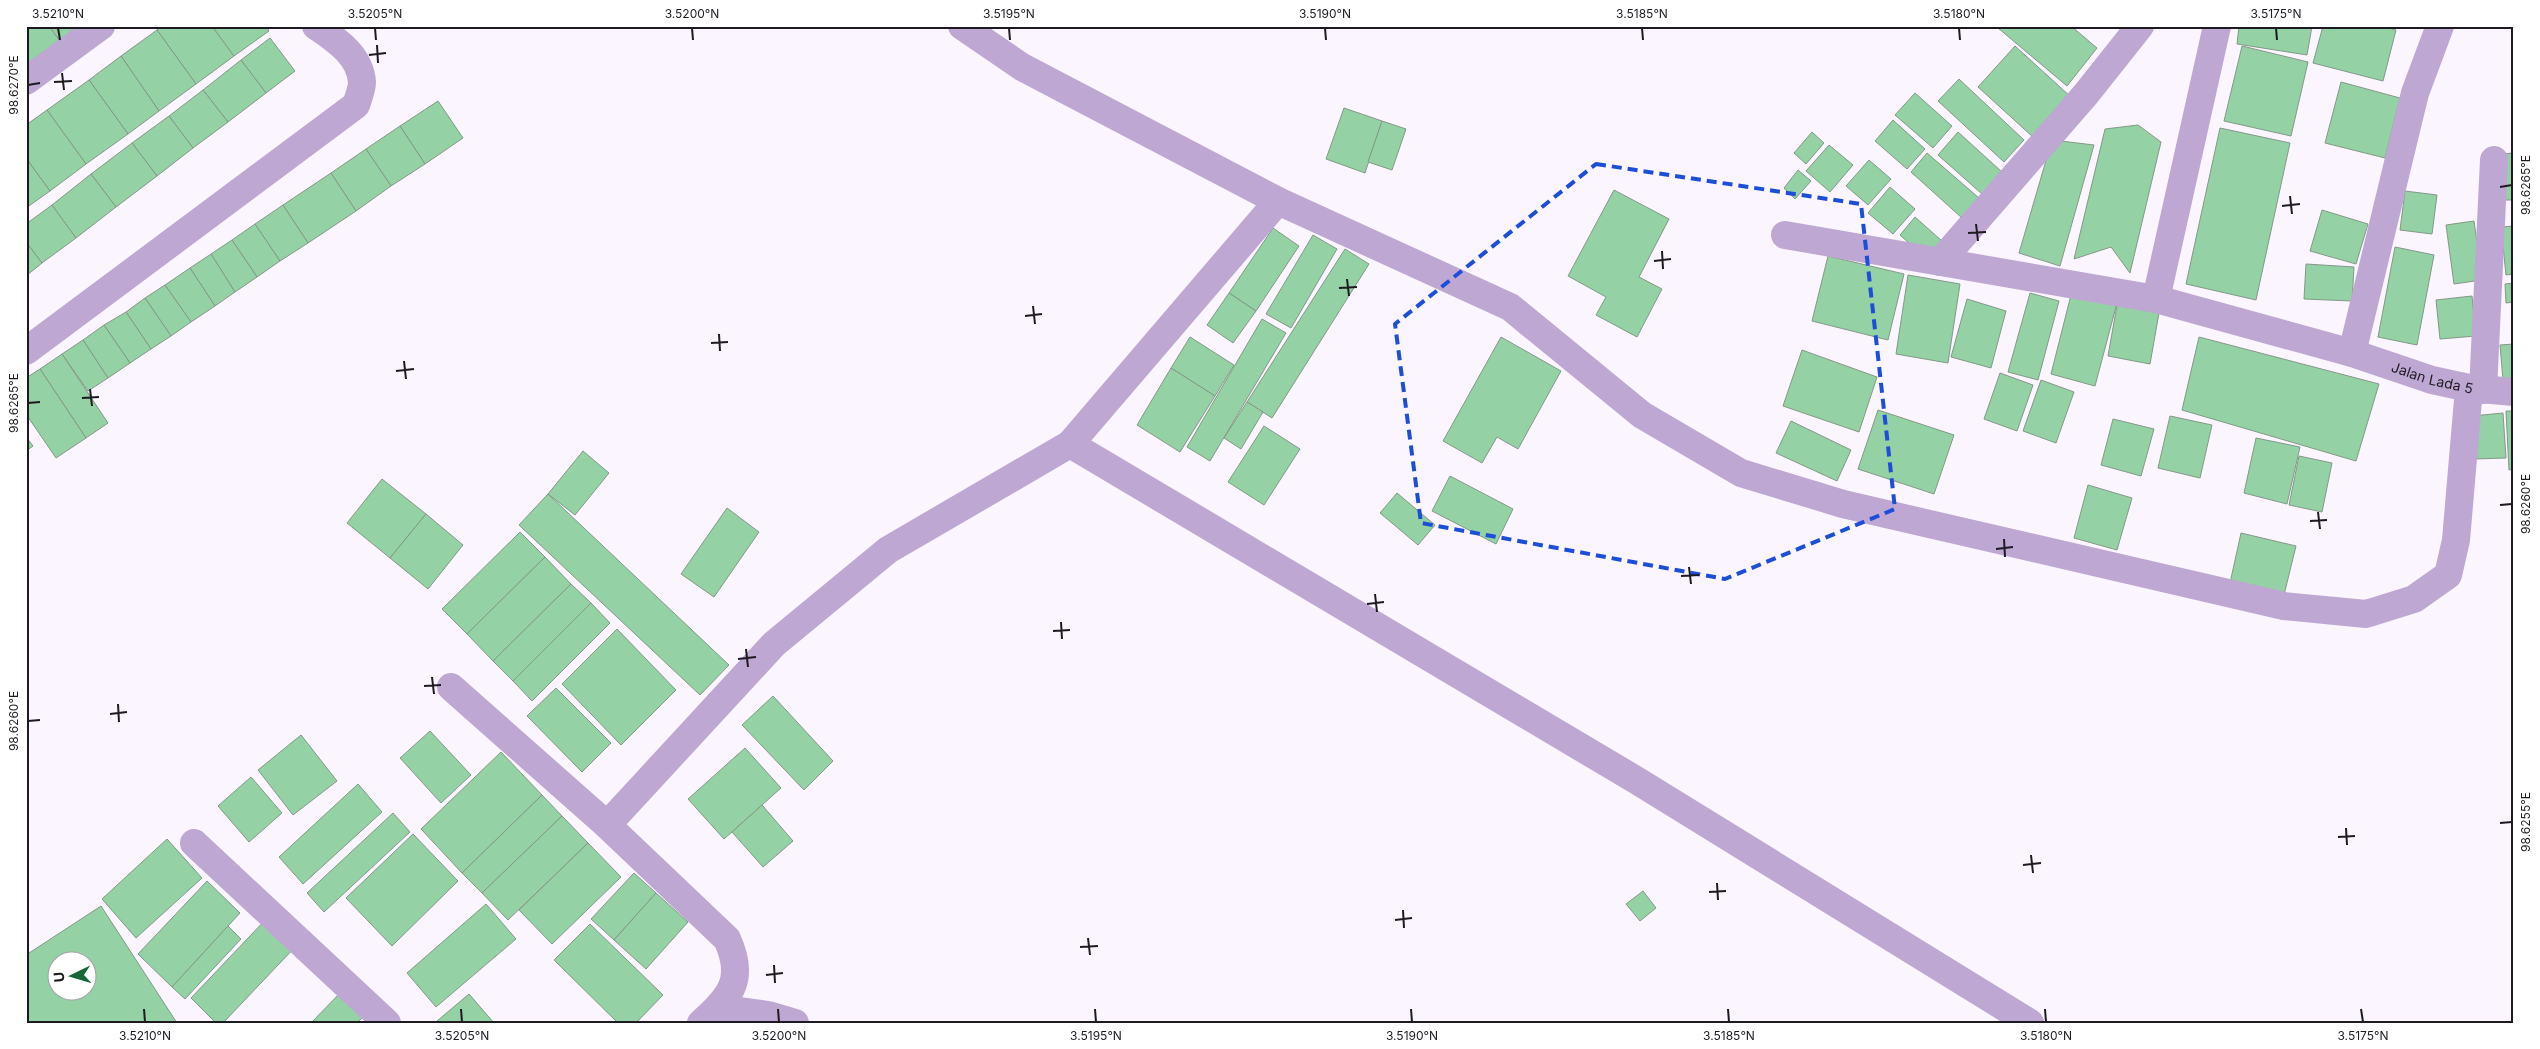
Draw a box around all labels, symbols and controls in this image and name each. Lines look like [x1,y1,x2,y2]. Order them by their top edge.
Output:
text: 3.5210°N [32,6,84,21]
text: 3.5205°N [348,6,402,21]
text: 3.5200°N [665,6,719,21]
text: 3.5195°N [983,6,1035,21]
text: 3.5190°N [1299,6,1351,21]
text: 3.5185°N [1616,6,1668,21]
text: 3.5180°N [1933,6,1985,21]
text: 3.5175°N [2250,6,2302,21]
text: 98.6270°E [6,55,21,115]
text: 98.6265°E [2518,155,2533,215]
street label: Jalan Lada 5 [2389,358,2475,397]
text: 98.6265°E [6,373,21,433]
text: 98.6260°E [2518,474,2533,534]
text: 98.6260°E [6,691,21,751]
text: 98.6255°E [2518,792,2533,852]
north arrow [48,952,98,1002]
text: U [50,971,67,983]
text: 3.5210°N [119,1028,171,1043]
text: 3.5205°N [435,1028,489,1043]
text: 3.5200°N [752,1028,806,1043]
text: 3.5195°N [1070,1028,1122,1043]
text: 3.5190°N [1386,1028,1438,1043]
text: 3.5185°N [1703,1028,1755,1043]
text: 3.5180°N [2020,1028,2072,1043]
text: 3.5175°N [2337,1028,2389,1043]

